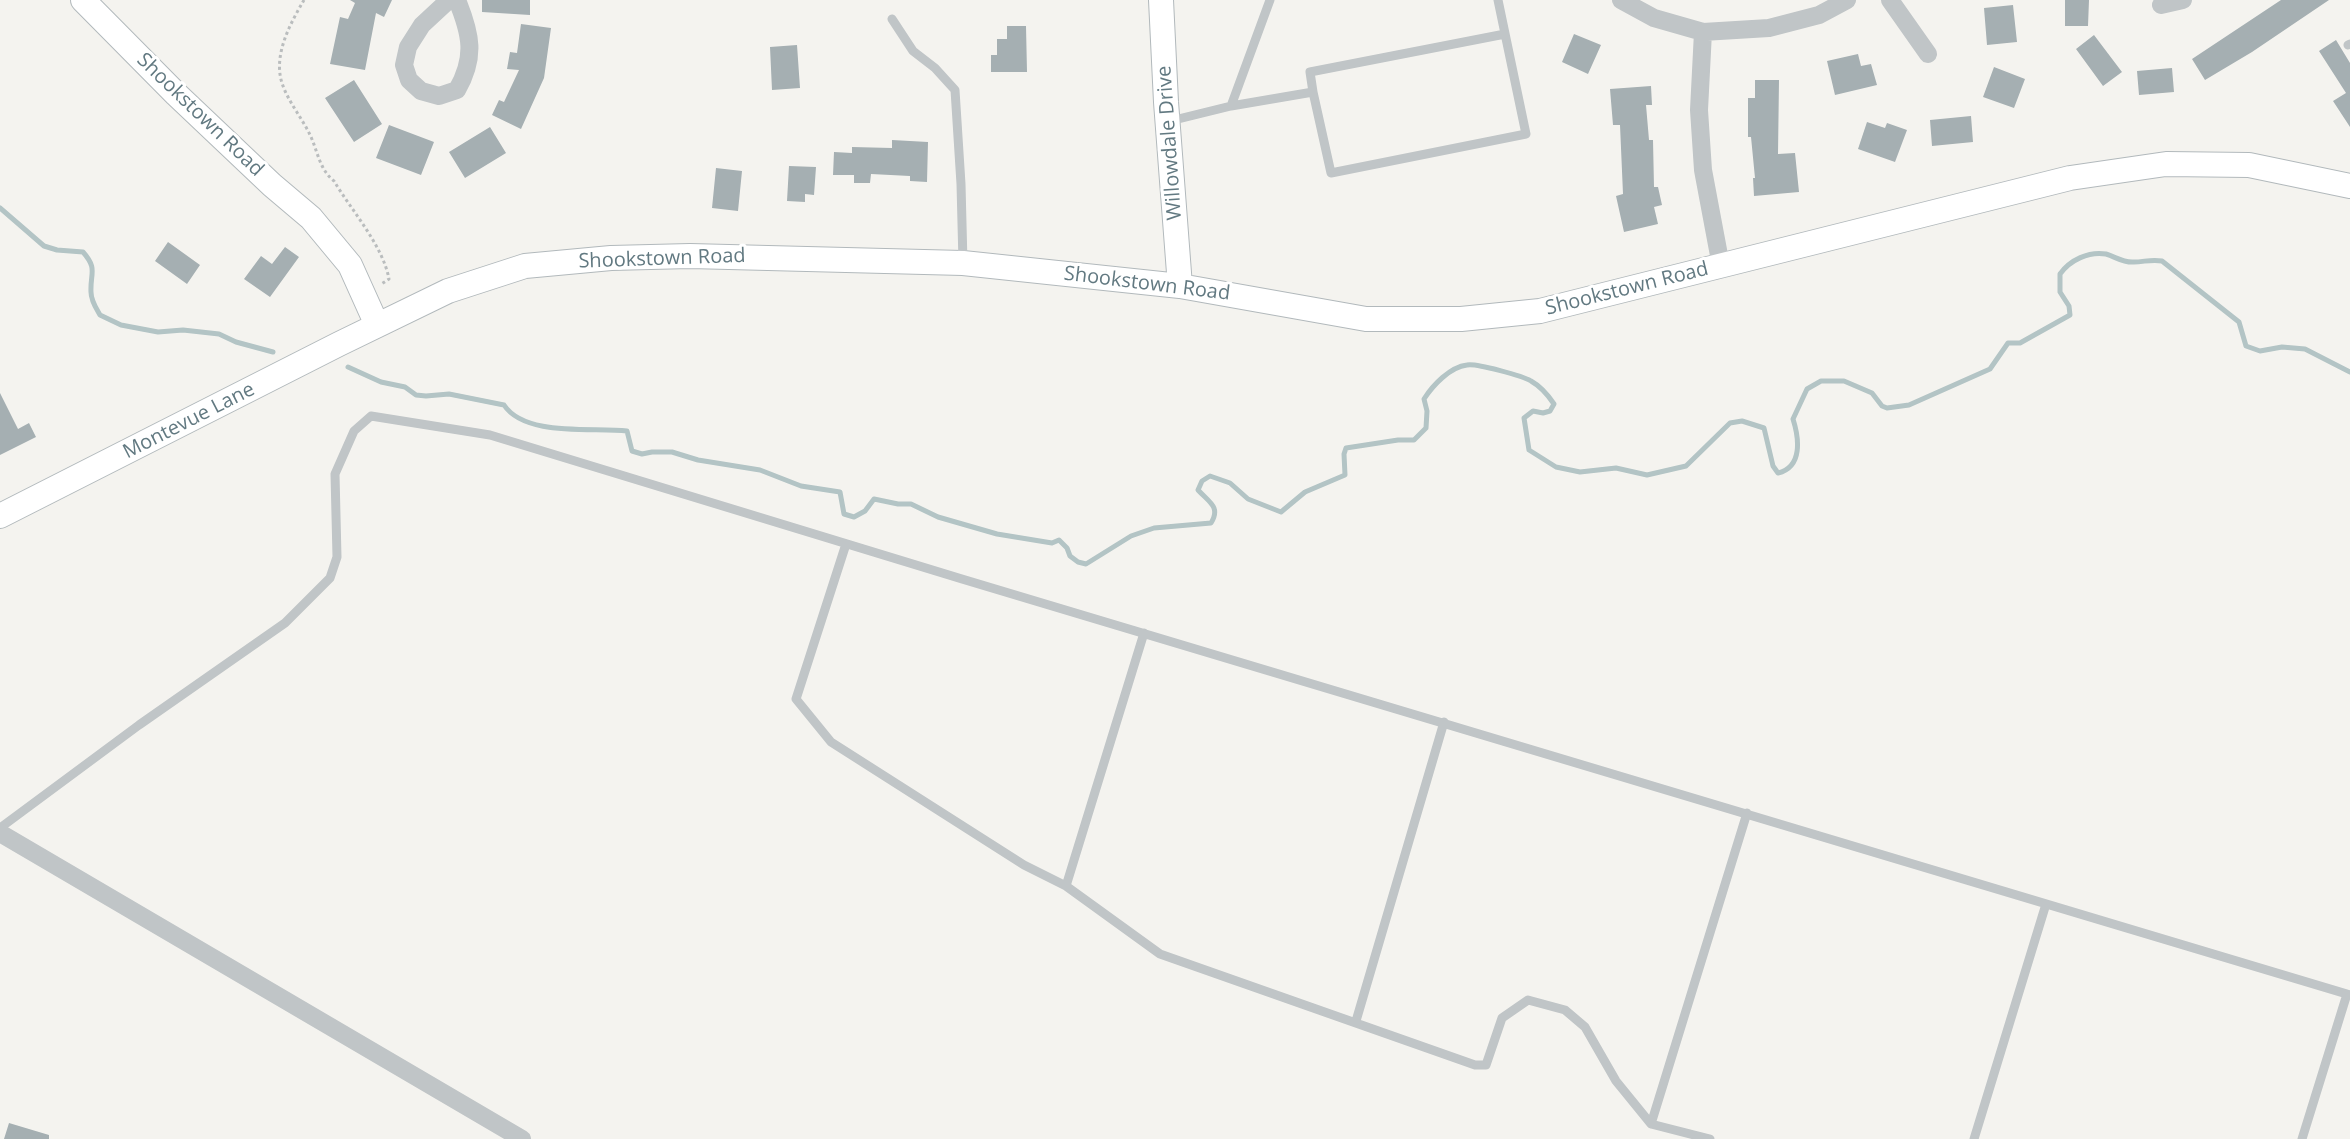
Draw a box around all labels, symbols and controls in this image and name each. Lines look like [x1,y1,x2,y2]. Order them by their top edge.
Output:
street label: Shookstown Road [132,48,268,182]
street label: Willowdale Drive [1153,65,1187,221]
street label: Shookstown Road [578,244,746,274]
street label: Shookstown Road [1543,257,1711,321]
street label: Shookstown Road [1063,262,1231,306]
street label: Montevue Lane [119,378,259,464]

